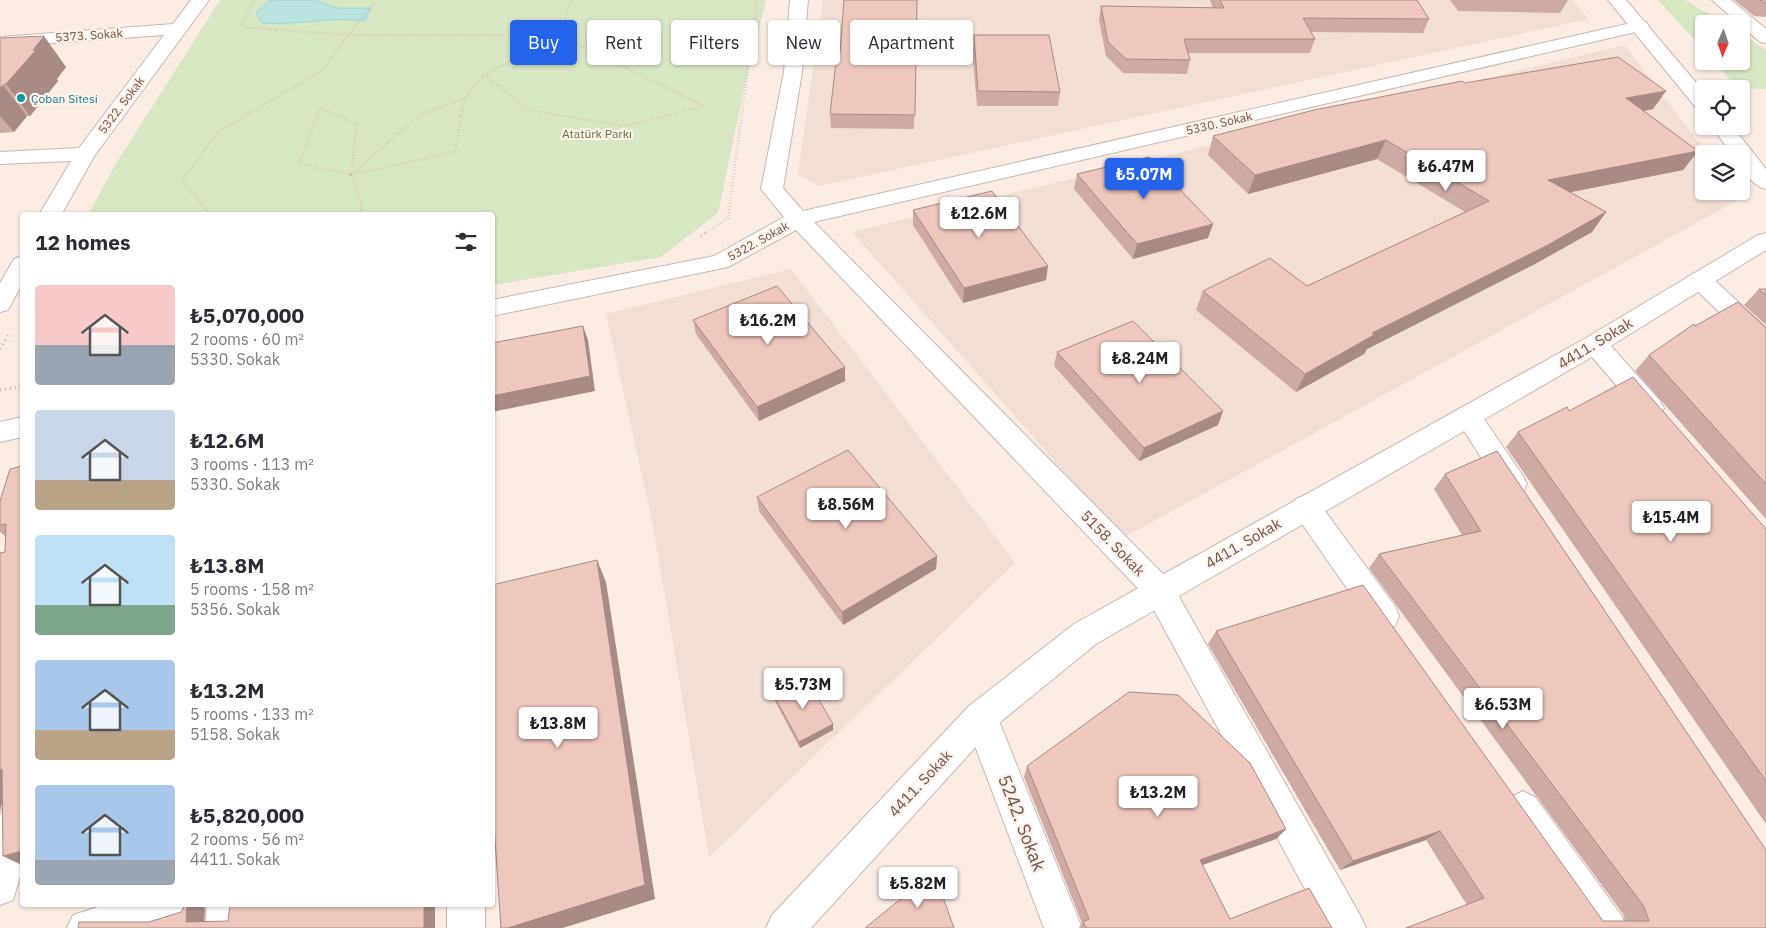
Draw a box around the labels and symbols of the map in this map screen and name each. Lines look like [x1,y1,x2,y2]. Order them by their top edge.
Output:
north arrow [1695,15,1750,70]
street label: 5373. Sokak [55,25,124,45]
street label: 5322. Sokak [95,73,148,137]
place label: Çoban Sitesi [31,91,98,106]
marker: Çoban Sitesi [15,92,27,104]
street label: 5330. Sokak [1184,108,1254,138]
park label: Atatürk Parkı [562,126,632,141]
pin: ₺6.47M [1405,150,1487,192]
pin: ₺5.07M [1103,158,1185,200]
pin: ₺12.6M [938,196,1020,239]
street label: 5322. Sokak [725,218,792,264]
pin: ₺16.2M [727,304,809,346]
street label: 4411. Sokak [1554,313,1636,373]
pin: ₺8.24M [1099,342,1181,384]
pin: ₺8.56M [805,488,887,530]
pin: ₺15.4M [1630,500,1712,543]
street label: 5158. Sokak [1077,506,1149,580]
street label: 4411. Sokak [1202,514,1284,572]
pin: ₺5.73M [762,668,844,710]
pin: ₺6.53M [1462,688,1544,730]
pin: ₺13.8M [517,706,599,749]
street label: 4411. Sokak [884,746,956,820]
street label: 5242. Sokak [993,772,1051,875]
pin: ₺13.2M [1117,776,1199,818]
pin: ₺5.82M [877,866,959,909]

